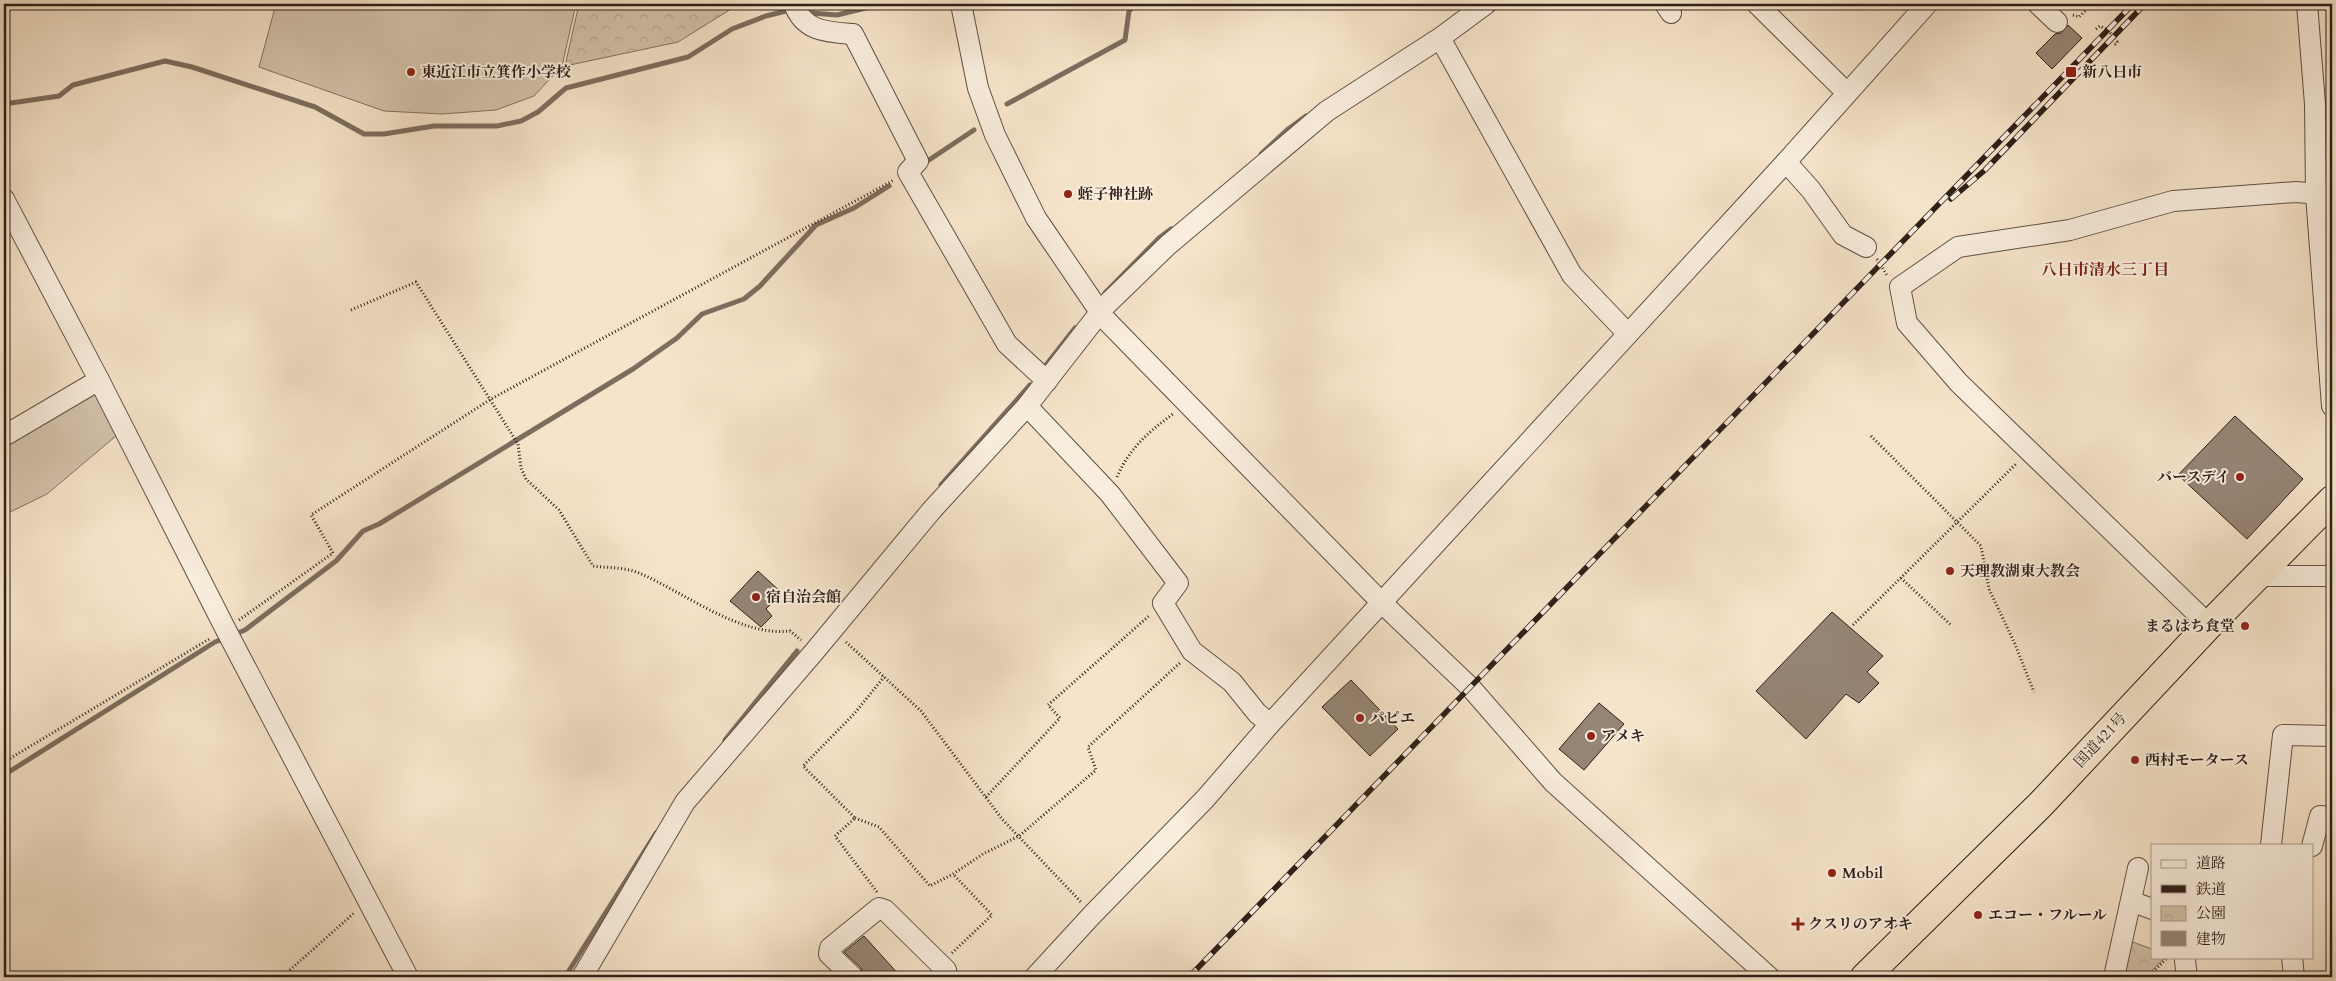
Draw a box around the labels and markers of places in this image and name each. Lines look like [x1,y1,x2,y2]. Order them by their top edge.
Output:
place label: 東近江市立箕作小学校 [421,62,571,82]
place label: 新八日市 [2082,62,2142,82]
marker: 新八日市 [2064,65,2078,79]
marker: 東近江市立箕作小学校 [405,66,417,78]
place label: 蛭子神社跡 [1078,184,1153,204]
marker: 蛭子神社跡 [1062,188,1074,200]
place label: バースデイ [2157,467,2230,487]
marker: バースデイ [2234,471,2246,483]
place label: 天理教湖東大教会 [1960,561,2080,581]
marker: 天理教湖東大教会 [1944,565,1956,577]
place label: 宿自治会館 [766,587,841,607]
marker: 宿自治会館 [750,591,762,603]
place label: まるはち食堂 [2145,616,2235,636]
marker: まるはち食堂 [2239,620,2251,632]
place label: パピエ [1370,708,1415,728]
marker: パピエ [1354,712,1366,724]
place label: アメキ [1601,726,1645,746]
marker: アメキ [1585,730,1597,742]
place label: 西村モータース [2145,750,2249,770]
marker: 西村モータース [2129,754,2141,766]
place label: Mobil [1842,863,1884,883]
marker: Mobil [1826,867,1838,879]
place label: エコー・フルール [1988,905,2107,925]
marker: エコー・フルール [1972,909,1984,921]
place label: クスリのアオキ [1808,914,1913,934]
marker: クスリのアオキ [1792,918,1804,930]

